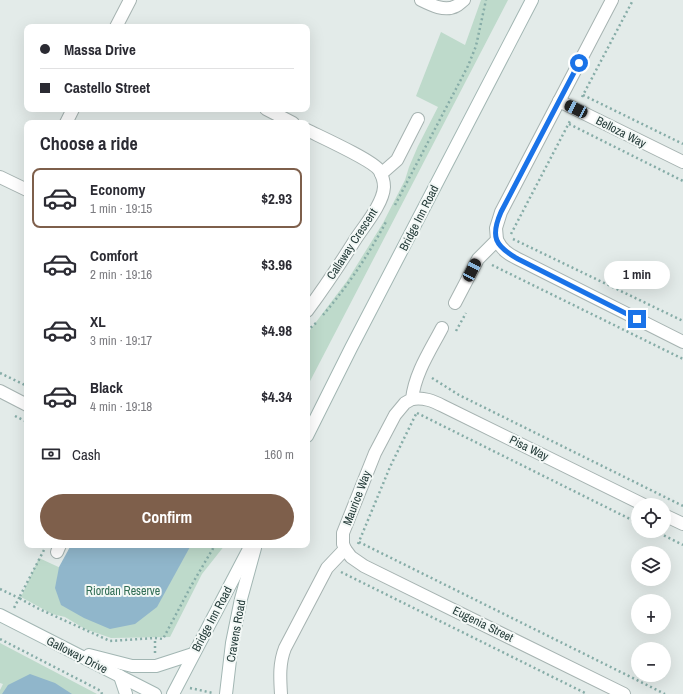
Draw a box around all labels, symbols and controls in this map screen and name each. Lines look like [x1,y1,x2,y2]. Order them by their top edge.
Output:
text: Massa Drive [64,39,136,60]
route start [570,54,588,72]
text: Castello Street [64,77,150,98]
car [563,98,589,120]
street label: Belloza Way [593,113,649,151]
text: Choose a ride [40,131,138,156]
text: Economy [90,179,145,200]
icon: car [42,180,78,216]
street label: Bridge Inn Road [396,182,442,254]
text: $2.93 [261,188,292,209]
text: 1 min · 19:15 [90,200,152,217]
street label: Callaway Crescent [323,205,381,283]
text: Comfort [90,245,138,266]
icon: car [42,246,78,282]
text: $3.96 [261,254,292,275]
car [461,257,483,283]
callout: 1 min [604,261,670,289]
text: 2 min · 19:16 [90,266,152,283]
text: 1 min [623,266,651,283]
route end [628,310,646,328]
text: XL [90,311,106,332]
icon: car [42,312,78,348]
text: $4.98 [261,320,292,341]
text: 3 min · 19:17 [90,332,152,349]
text: Black [90,377,123,398]
icon: car [42,378,78,414]
text: $4.34 [261,386,292,407]
text: 4 min · 19:18 [90,398,152,415]
street label: Pisa Way [507,432,551,464]
icon: cash [40,443,62,465]
text: Cash [72,444,101,465]
text: 160 m [264,446,294,463]
street label: Maurice Way [339,468,375,528]
button: Confirm [40,494,294,540]
map controls [631,498,671,682]
button: locate [631,498,671,538]
button: layers [631,546,671,586]
park label: Riordan Reserve [86,583,160,599]
street label: Bridge Inn Road [188,584,236,654]
button: + [631,594,671,634]
street label: Cravens Road [223,599,249,663]
street label: Eugenia Street [450,602,516,646]
street label: Galloway Drive [44,633,110,677]
button: − [631,642,671,682]

